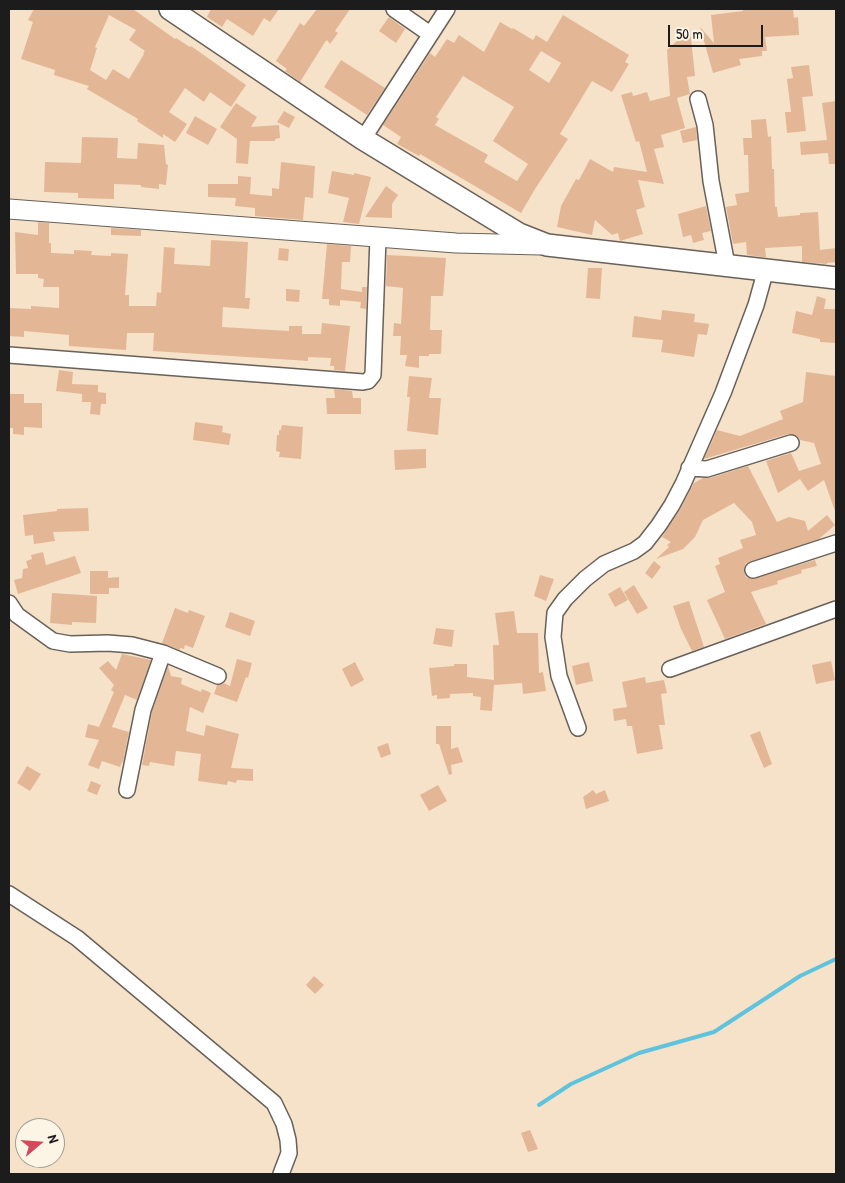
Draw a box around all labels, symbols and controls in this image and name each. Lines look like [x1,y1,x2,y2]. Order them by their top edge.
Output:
scale bar [670,15,765,47]
text: 50 m [676,23,703,44]
north arrow [15,1118,65,1168]
text: N [44,1132,64,1145]

